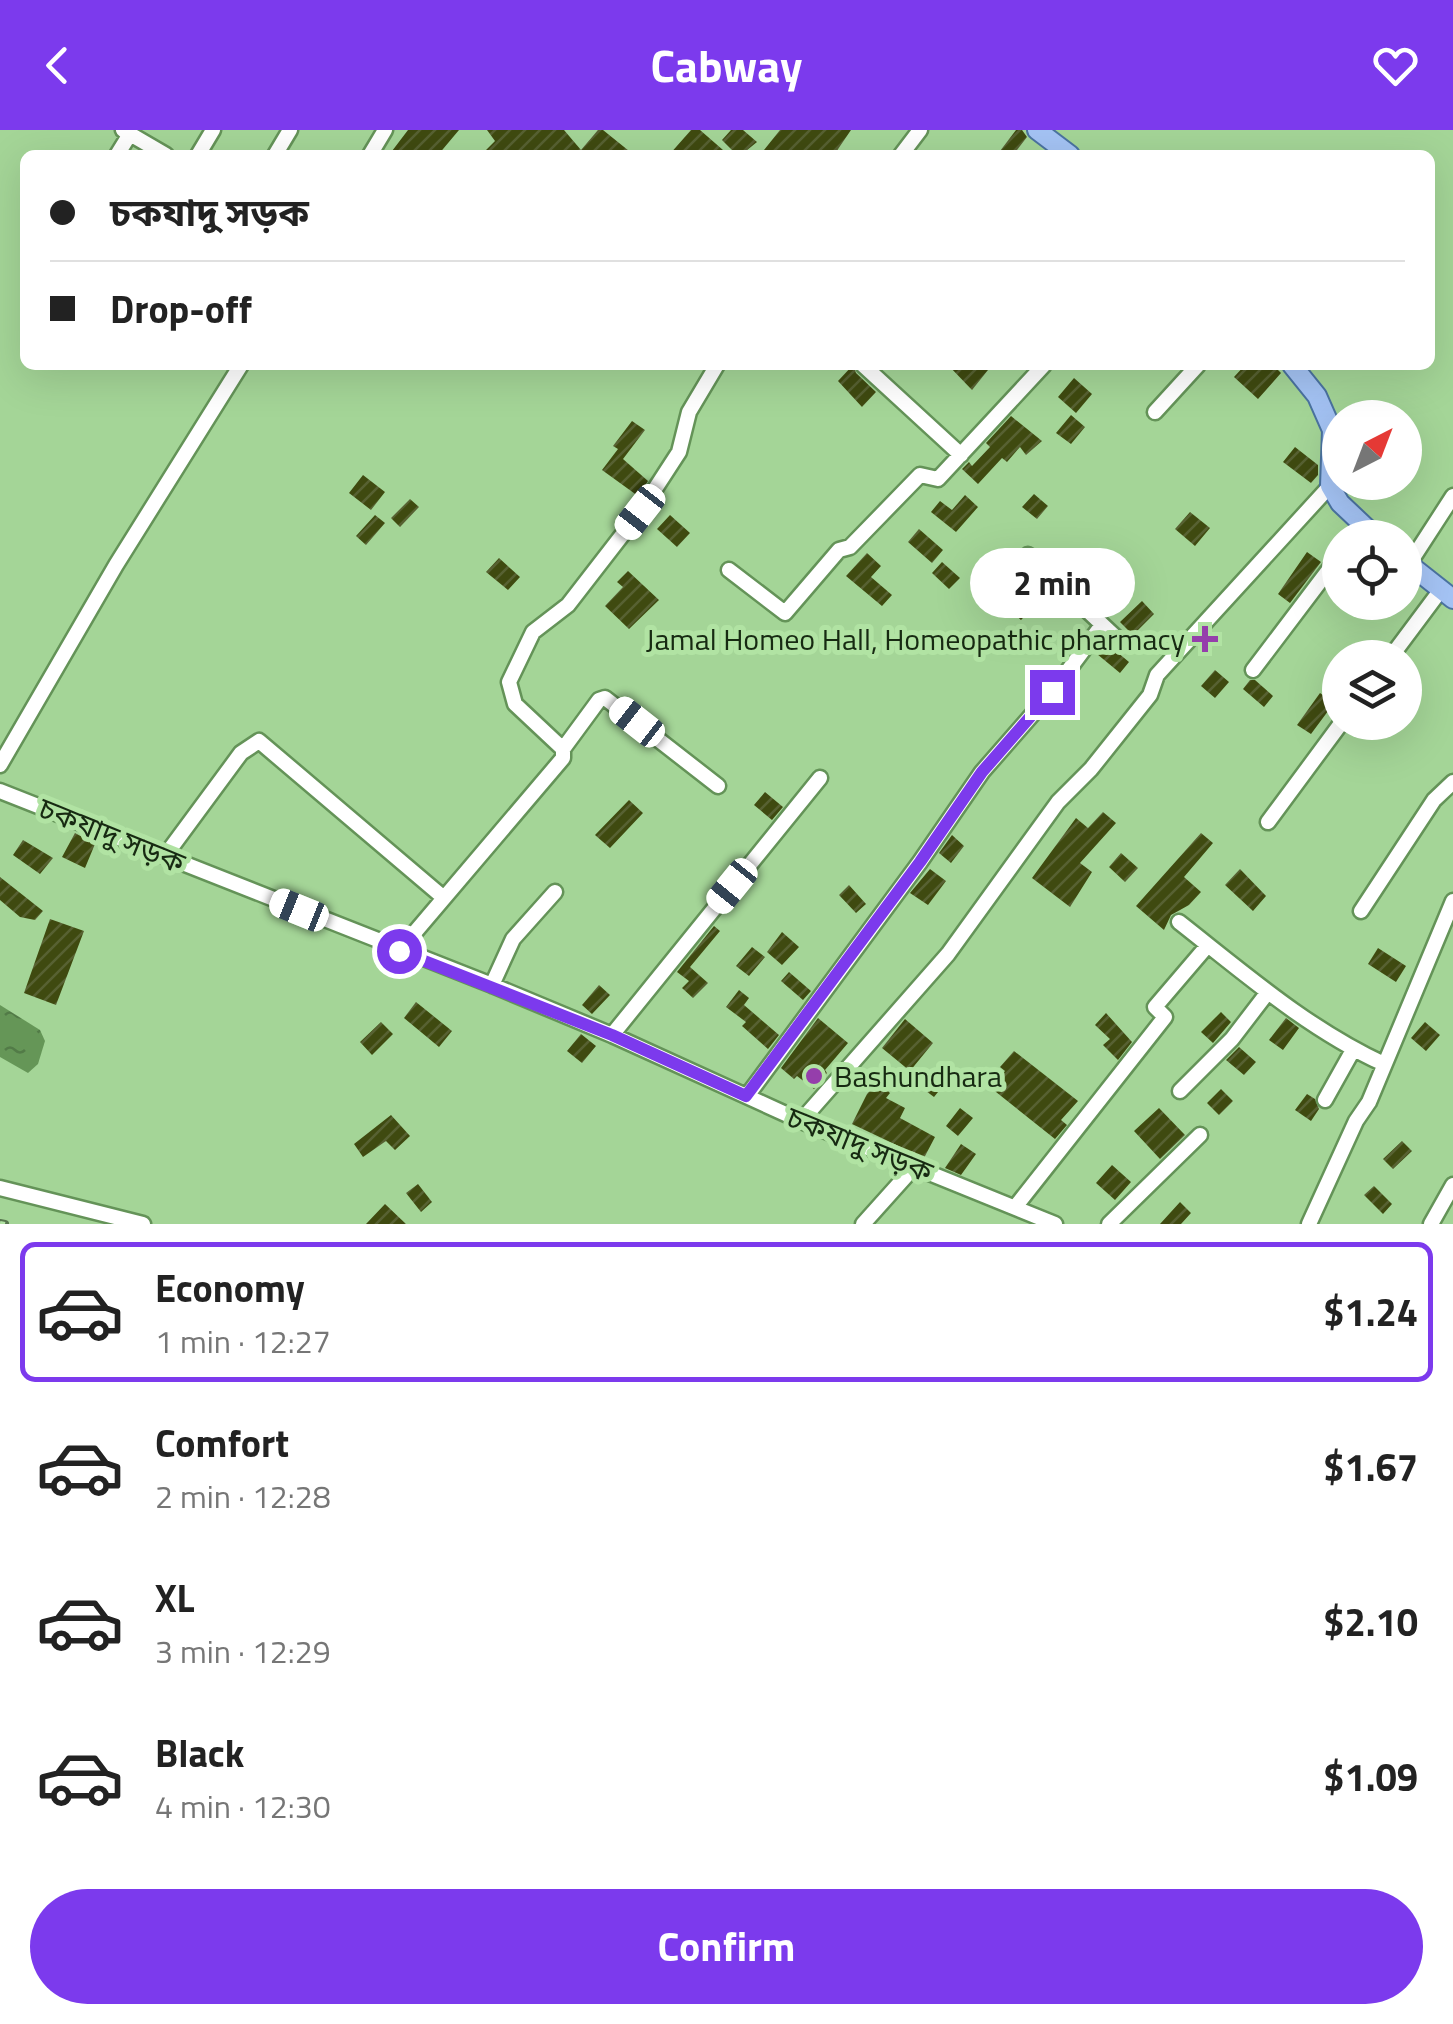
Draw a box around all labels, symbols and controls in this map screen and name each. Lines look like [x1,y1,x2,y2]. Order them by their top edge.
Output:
text: Cabway [651,31,802,99]
icon: back [30,38,85,93]
icon: heart [1368,38,1423,93]
text: চকযাদু সড়ক [110,183,309,241]
text: Drop-off [110,280,252,338]
north arrow [1322,400,1422,500]
map controls [1322,400,1422,740]
car [610,479,670,545]
button: locate [1322,520,1422,620]
callout: 2 min [970,547,1134,617]
text: 2 min [1014,559,1091,607]
place label: Jamal Homeo Hall, Homeopathic pharmacy [646,616,1185,662]
marker: Jamal Homeo Hall, Homeopathic pharmacy [1194,628,1216,650]
button: layers [1322,640,1422,740]
route end [1030,670,1075,715]
car [604,692,670,752]
street label: চকযাদু সড়ক [31,784,193,886]
car [701,853,763,919]
car [266,885,332,935]
route start [377,929,422,974]
place label: Bashundhara [834,1053,1002,1099]
marker: Bashundhara [803,1065,825,1087]
street label: চকযাদু সড়ক [779,1093,941,1195]
text: Economy [155,1259,305,1317]
icon: car [35,1267,125,1357]
text: $1.24 [1323,1283,1418,1341]
text: 1 min · 12:27 [155,1317,331,1365]
text: Comfort [155,1414,289,1472]
icon: car [35,1422,125,1512]
text: $1.67 [1323,1438,1418,1496]
text: 2 min · 12:28 [155,1472,331,1520]
text: XL [155,1569,195,1627]
icon: car [35,1577,125,1667]
text: $2.10 [1323,1593,1418,1651]
text: 3 min · 12:29 [155,1627,331,1675]
text: Black [155,1724,244,1782]
icon: car [35,1732,125,1822]
text: $1.09 [1323,1748,1418,1806]
text: 4 min · 12:30 [155,1782,331,1830]
button: Confirm [30,1889,1423,2004]

